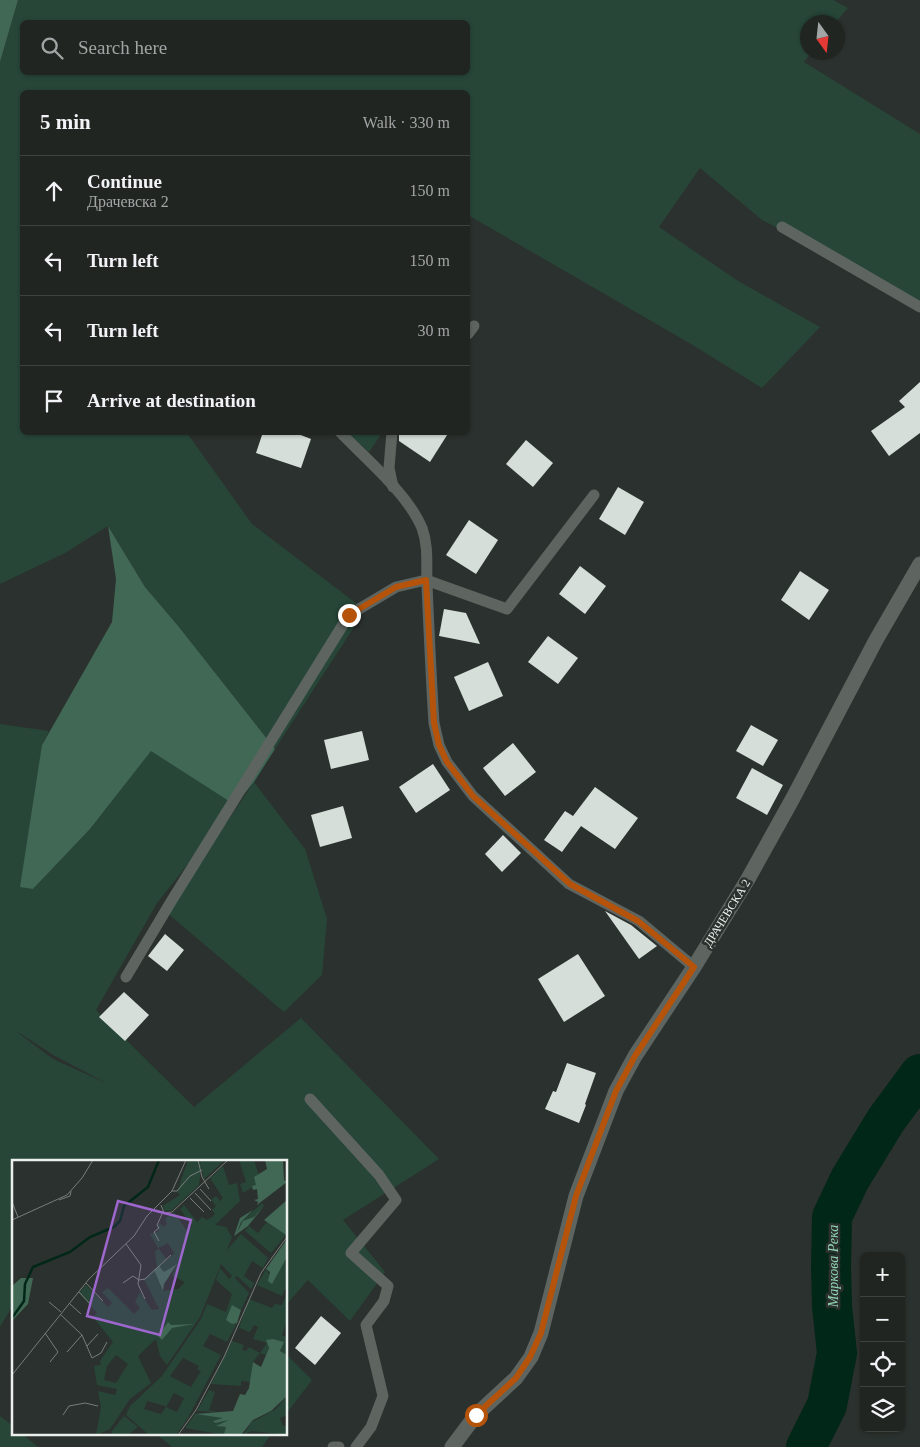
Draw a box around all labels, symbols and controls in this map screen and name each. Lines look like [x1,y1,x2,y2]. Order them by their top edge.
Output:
north arrow [800,15,845,60]
search box [20,20,470,75]
icon: search [38,34,66,62]
text: Search here [78,37,167,58]
text: 5 min [40,110,91,134]
text: Walk · 330 m [363,114,450,131]
text: Continue [87,171,162,192]
icon: ahead [40,177,68,205]
text: 150 m [410,182,450,199]
text: Драчевска 2 [87,193,169,210]
icon: left [40,247,68,275]
text: Turn left [87,250,159,271]
text: 150 m [410,252,450,269]
icon: left [40,317,68,345]
text: Turn left [87,320,159,341]
text: 30 m [418,322,450,339]
icon: arrive [40,387,68,415]
text: Arrive at destination [87,390,256,411]
route end [338,604,361,627]
street label: ДРАЧЕВСКА 2 [701,877,753,949]
inset map [12,1160,288,1434]
water label: Маркова Река [826,1225,841,1308]
map controls [860,1252,905,1432]
button: + [860,1252,905,1297]
button: − [860,1297,905,1342]
button: locate [860,1342,905,1387]
button: layers [860,1387,905,1432]
route start [465,1404,488,1427]

